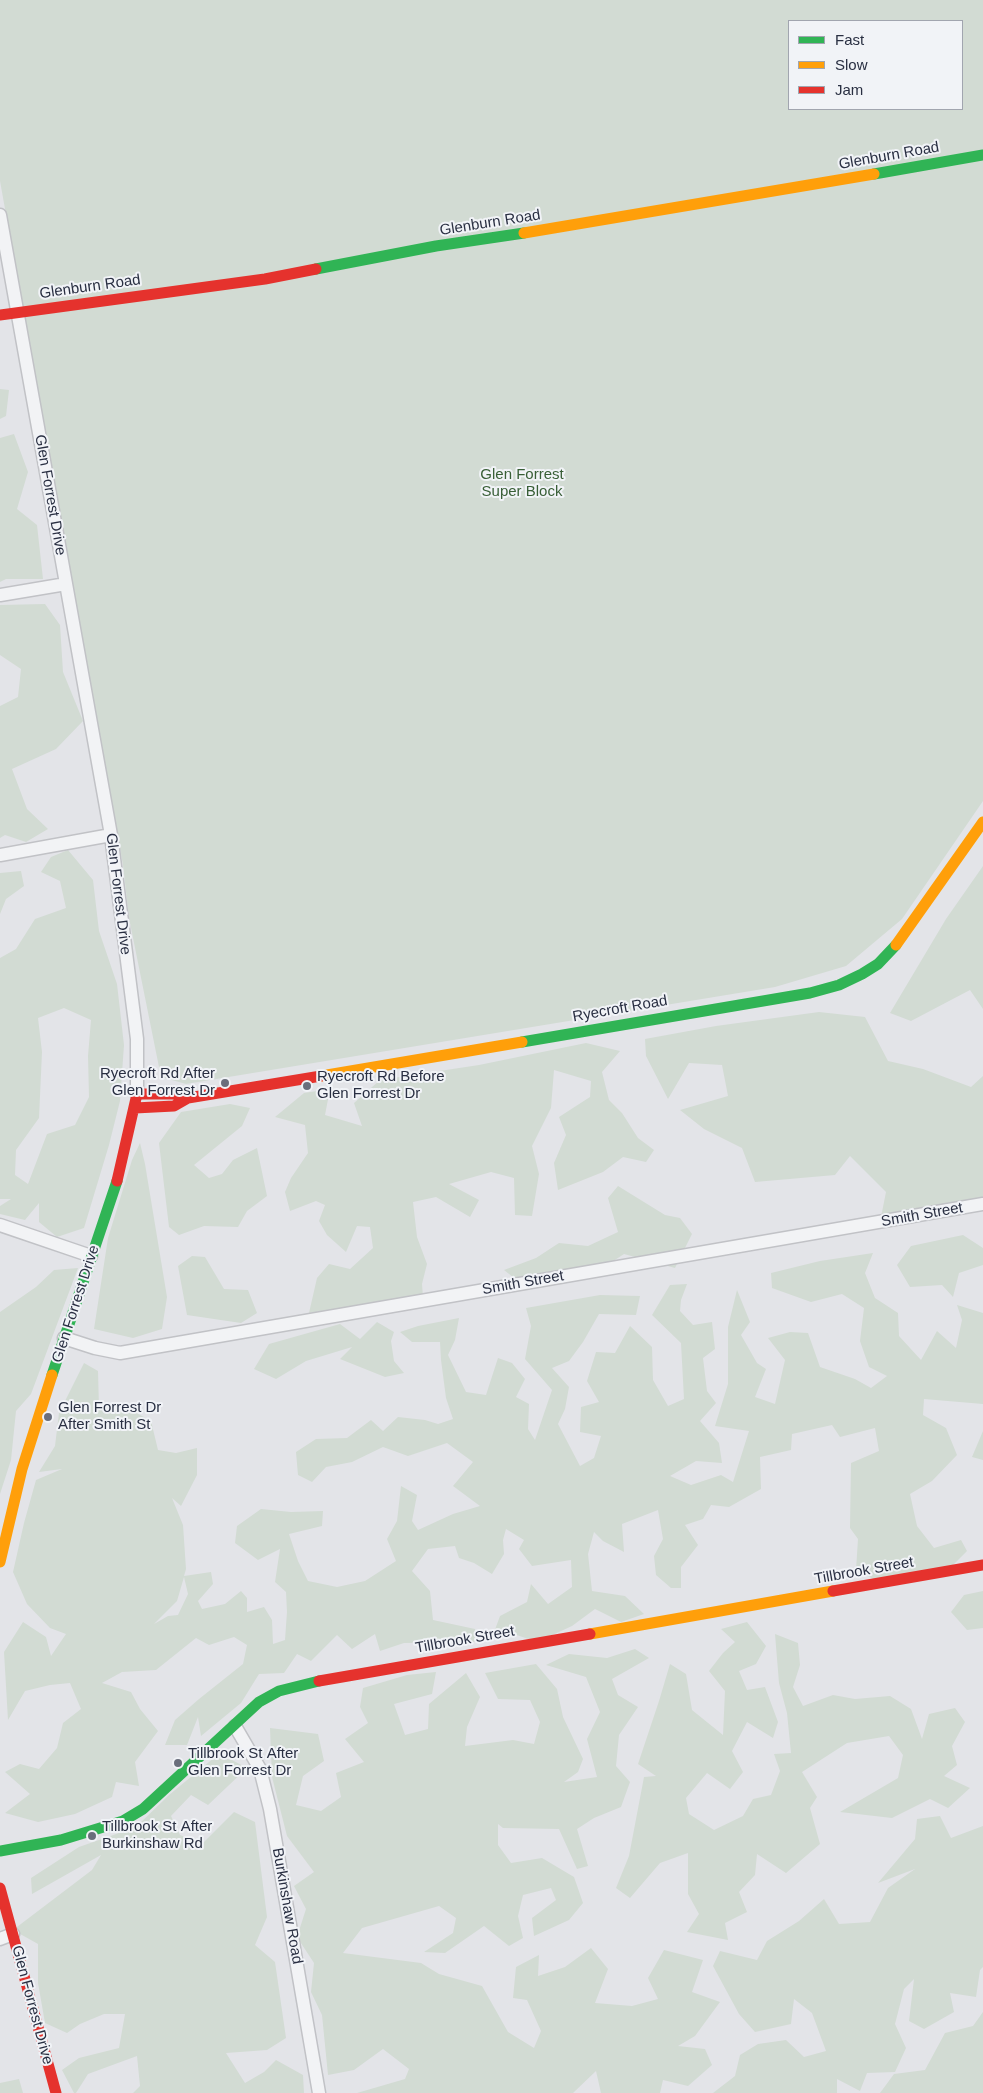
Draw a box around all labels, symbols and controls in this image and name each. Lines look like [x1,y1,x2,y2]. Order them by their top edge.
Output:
legend [788,20,963,110]
text: Fast [835,31,864,48]
text: Slow [835,56,868,73]
text: Jam [835,81,863,98]
street label: Glenburn Road [837,138,941,174]
street label: Glenburn Road [438,206,542,240]
street label: Glenburn Road [38,271,142,303]
street label: Glen Forrest Drive [30,433,70,557]
park label: Glen Forrest Super Block [480,466,564,501]
street label: Glen Forrest Drive [102,832,134,956]
street label: Ryecroft Road [571,992,669,1026]
place label: Ryecroft Rd After Glen Forrest Dr [100,1065,215,1100]
place label: Ryecroft Rd Before Glen Forrest Dr [317,1068,445,1103]
marker: Ryecroft Rd After Glen Forrest Dr [219,1077,231,1089]
marker: Ryecroft Rd Before Glen Forrest Dr [301,1080,313,1092]
street label: Smith Street [880,1199,964,1231]
street label: Glen Forrest Drive [49,1243,103,1365]
street label: Smith Street [481,1267,565,1299]
place label: Glen Forrest Dr After Smith St [58,1399,161,1434]
marker: Glen Forrest Dr After Smith St [42,1411,54,1423]
street label: Tillbrook Street [813,1553,915,1589]
street label: Tillbrook Street [414,1622,516,1658]
place label: Tillbrook St After Glen Forrest Dr [188,1745,298,1780]
marker: Tillbrook St After Glen Forrest Dr [172,1757,184,1769]
place label: Tillbrook St After Burkinshaw Rd [102,1818,212,1853]
marker: Tillbrook St After Burkinshaw Rd [86,1830,98,1842]
street label: Burkinshaw Road [268,1847,306,1965]
street label: Glen Forrest Drive [7,1943,57,2067]

